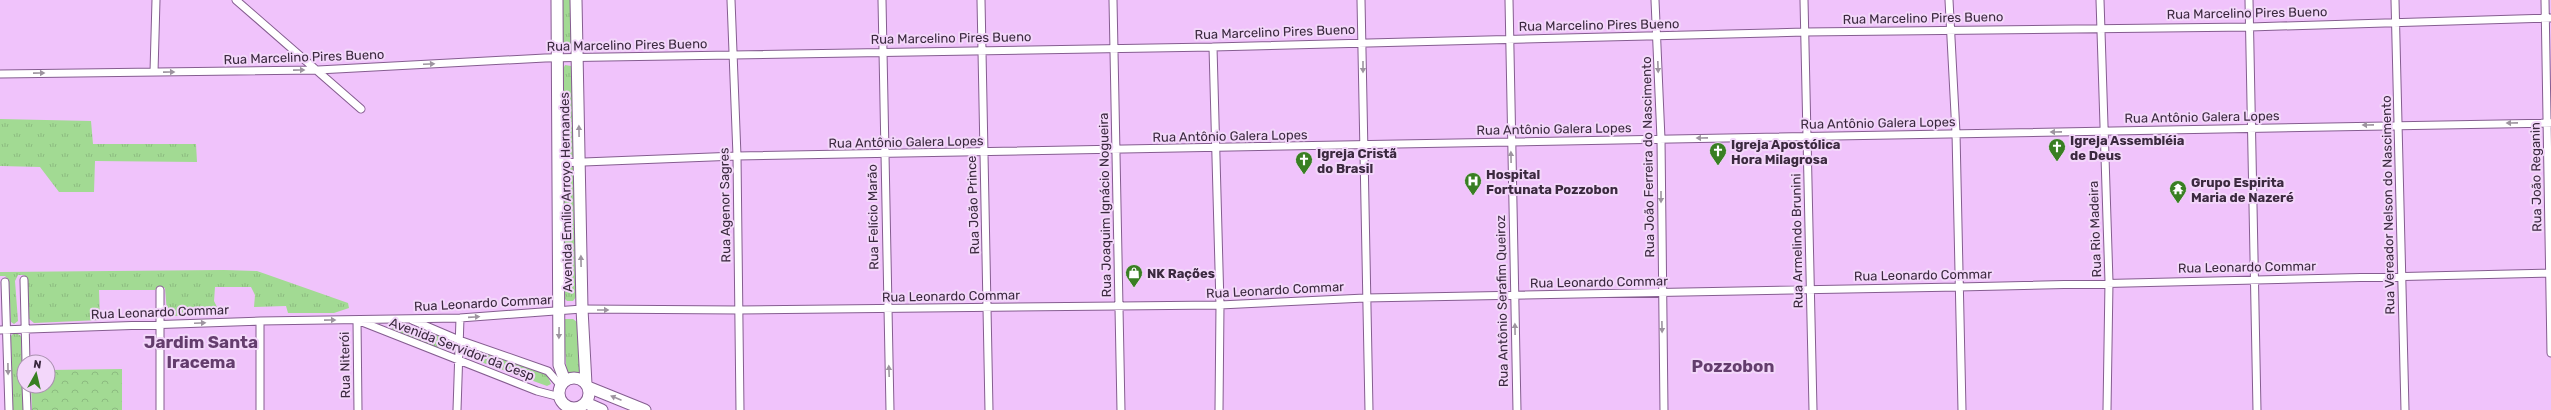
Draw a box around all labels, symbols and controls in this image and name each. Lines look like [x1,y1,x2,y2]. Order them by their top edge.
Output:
street label: Rua Marcelino Pires Bueno [2166,4,2328,22]
street label: Rua Marcelino Pires Bueno [1842,9,2004,27]
street label: Rua Marcelino Pires Bueno [1518,16,1680,34]
street label: Rua Marcelino Pires Bueno [1194,22,1356,42]
street label: Rua Marcelino Pires Bueno [870,29,1032,47]
street label: Rua Marcelino Pires Bueno [546,36,708,54]
street label: Rua Marcelino Pires Bueno [223,47,385,67]
street label: Rua João Ferreira do Nascimento [1639,56,1657,258]
one-way arrow [423,61,436,67]
one-way arrow [1360,61,1366,74]
one-way arrow [1655,61,1661,74]
one-way arrow [293,67,306,73]
one-way arrow [163,68,175,75]
one-way arrow [33,70,46,76]
street label: Avenida Emílio Arroyo Hernandes [557,91,575,292]
street label: Rua Vereador Nelson do Nascimento [2379,95,2397,315]
street label: Rua Antônio Galera Lopes [2124,108,2280,126]
street label: Rua Joaquim Ignácio Nogueira [1096,112,1115,298]
street label: Rua Antônio Galera Lopes [1800,114,1956,132]
street label: Rua Antônio Galera Lopes [1476,120,1632,138]
one-way arrow [2505,120,2518,126]
one-way arrow [2362,122,2374,129]
street label: Rua João Reganin [2528,122,2545,232]
one-way arrow [576,124,582,137]
street label: Rua Antônio Galera Lopes [1152,127,1308,145]
one-way arrow [2049,129,2062,135]
street label: Rua Antônio Galera Lopes [828,133,984,151]
place label: Igreja Assembléia de Deus [2070,133,2184,163]
one-way arrow [1695,135,1708,141]
place label: Igreja Apostólica Hora Milagrosa [1731,137,1840,167]
church icon: Igreja Assembléia de Deus [2047,137,2067,162]
church icon: Igreja Apostólica Hora Milagrosa [1708,141,1728,166]
place label: Igreja Cristã do Brasil [1317,146,1397,176]
street label: Rua Agenor Sagres [716,147,735,263]
church icon: Igreja Cristã do Brasil [1294,150,1314,175]
one-way arrow [1508,150,1514,163]
street label: Rua João Prince [964,155,982,255]
street label: Rua Felício Marão [865,164,881,270]
place label: Hospital Fortunata Pozzobon [1486,167,1618,197]
hospital icon: Hospital Fortunata Pozzobon [1463,171,1483,196]
street label: Rua Armelindo Brunini [1788,173,1806,309]
place label: Grupo Espirita Maria de Nazeré [2191,175,2294,205]
temple icon: Grupo Espirita Maria de Nazeré [2168,179,2188,204]
street label: Rua Rio Madeira [2086,180,2104,278]
one-way arrow [1658,191,1664,204]
street label: Rua Antônio Serafim Queiroz [1493,214,1511,387]
one-way arrow [578,254,584,267]
street label: Rua Leonardo Commar [2178,258,2316,276]
shop icon: NK Rações [1124,263,1144,288]
place label: NK Rações [1147,266,1215,281]
street label: Rua Leonardo Commar [1854,266,1992,284]
street label: Rua Leonardo Commar [1530,273,1668,291]
street label: Rua Leonardo Commar [1206,279,1344,301]
street label: Rua Leonardo Commar [882,287,1020,305]
street label: Rua Leonardo Commar [414,292,552,314]
street label: Rua Leonardo Commar [91,302,229,322]
one-way arrow [597,307,610,313]
street label: Avenida Servidor da Cesp [388,314,537,384]
one-way arrow [468,314,480,321]
one-way arrow [324,317,337,323]
one-way arrow [194,320,207,326]
one-way arrow [1659,321,1666,333]
one-way arrow [1512,322,1518,335]
one-way arrow [556,327,562,340]
district label: Jardim Santa Iracema [144,332,258,372]
street label: Rua Niterói [337,332,353,398]
north arrow [16,354,56,394]
district label: Pozzobon [1692,356,1774,376]
text: N [32,358,42,372]
one-way arrow [5,363,11,376]
one-way arrow [886,364,892,377]
one-way arrow [611,395,622,401]

